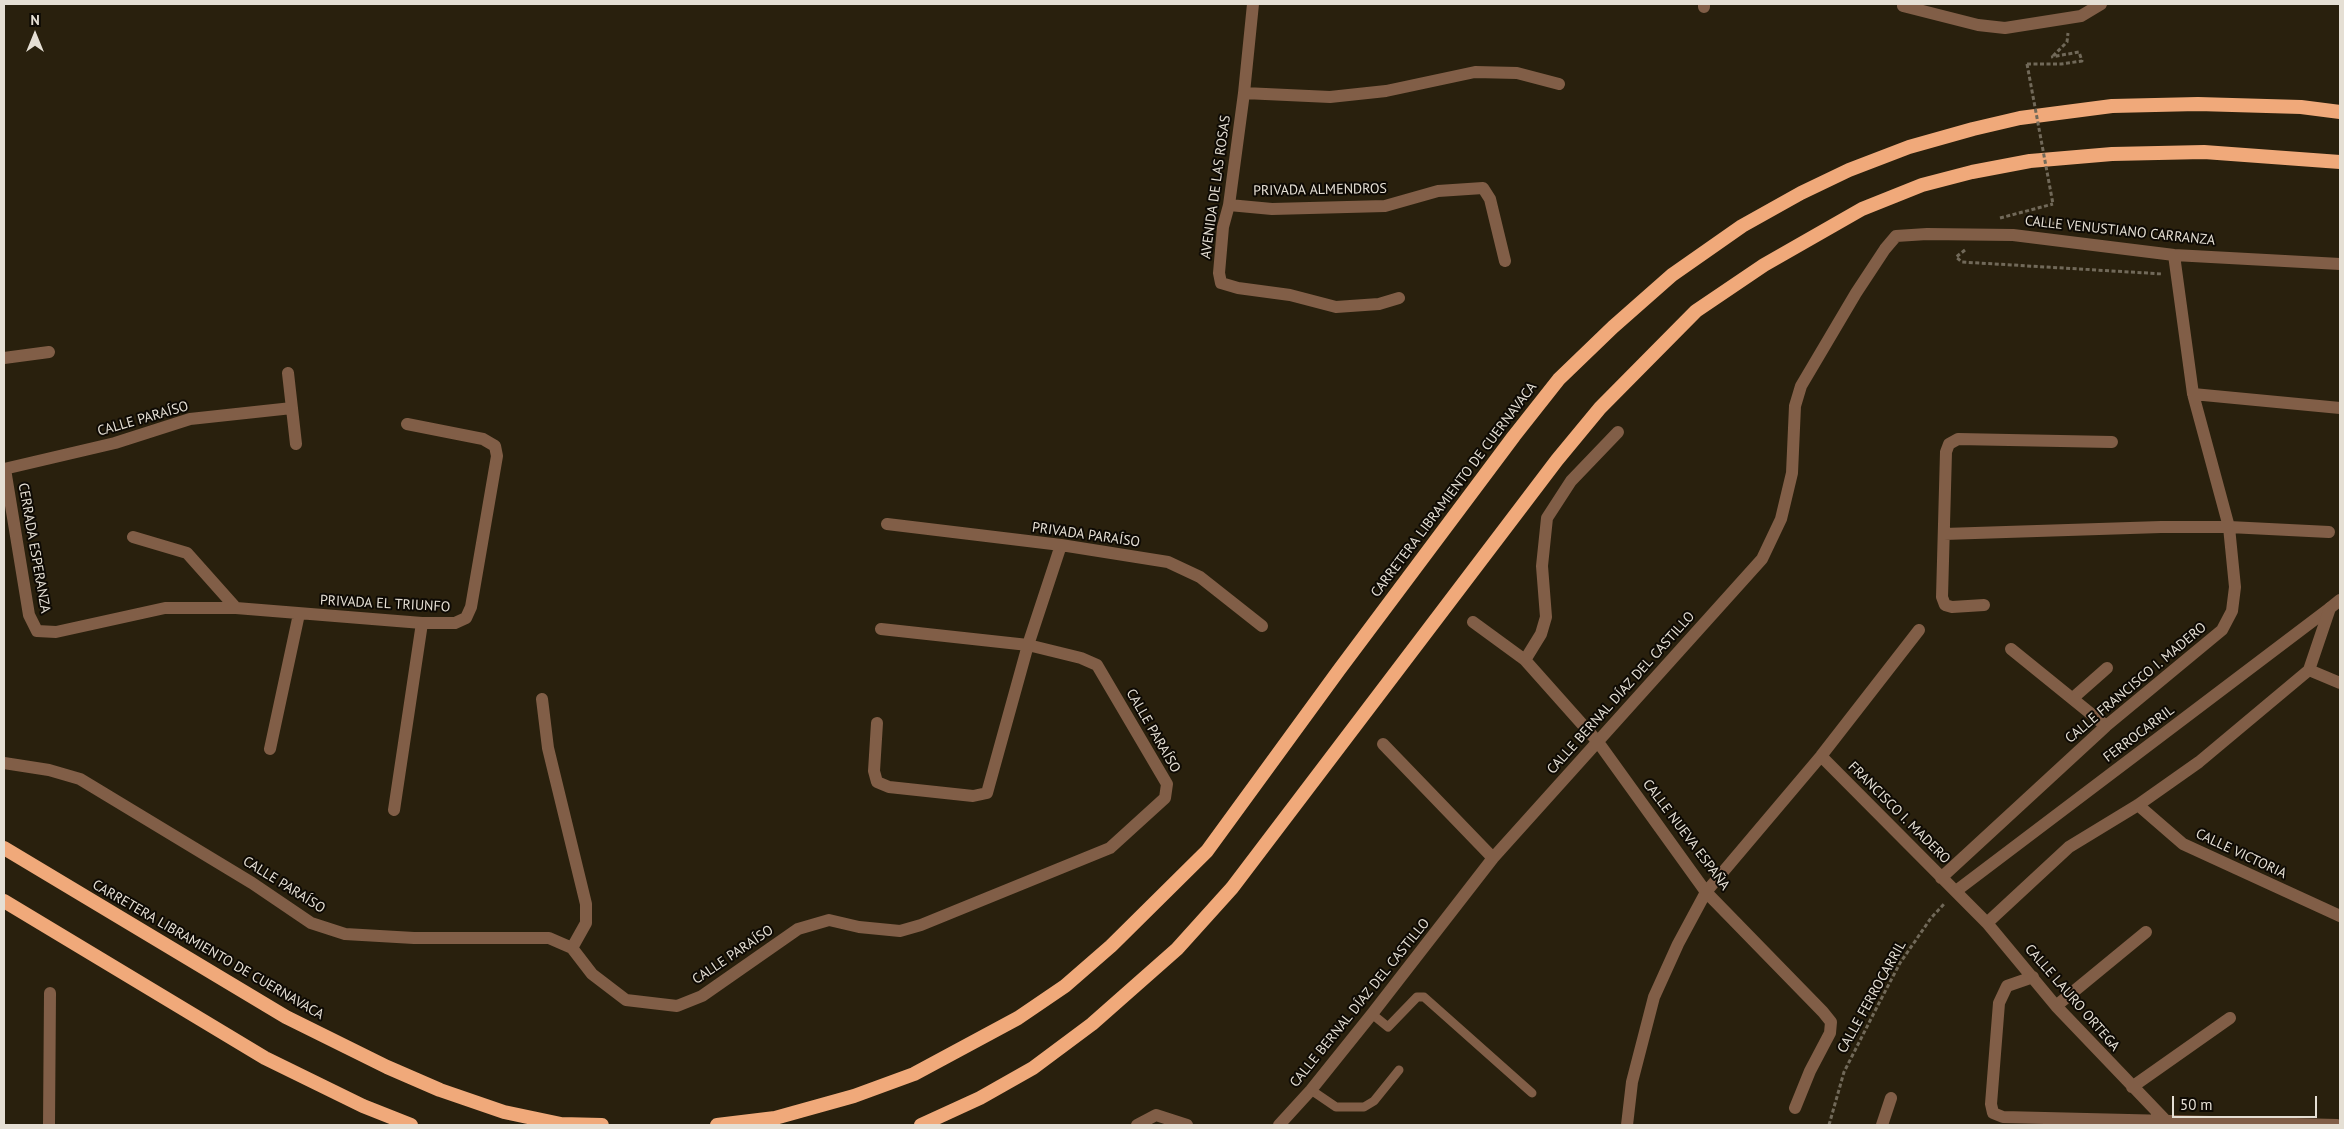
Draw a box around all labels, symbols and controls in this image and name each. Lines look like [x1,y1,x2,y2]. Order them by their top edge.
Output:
north arrow [10,10,60,60]
text: N [30,11,40,29]
street label: AVENIDA DE LAS ROSAS [1198,114,1234,260]
street label: PRIVADA ALMENDROS [1253,180,1387,200]
street label: CALLE VENUSTIANO CARRANZA [2024,213,2216,249]
street label: CARRETERA LIBRAMIENTO DE CUERNAVACA [1368,379,1540,601]
street label: CALLE PARAÍSO [96,398,190,440]
street label: CERRADA ESPERANZA [14,481,54,615]
street label: PRIVADA PARAÍSO [1031,519,1141,551]
street label: PRIVADA EL TRIUNFO [319,592,451,616]
street label: CALLE BERNAL DÍAZ DEL CASTILLO [1544,608,1698,778]
street label: CALLE FRANCISCO I. MADERO [2062,619,2210,747]
street label: CALLE PARAÍSO [1122,686,1184,776]
street label: FERROCARRIL [2100,702,2178,766]
street label: FRANCISCO I. MADERO [1845,759,1953,867]
street label: CALLE NUEVA ESPAÑA [1639,776,1733,894]
street label: CALLE VICTORIA [2193,826,2289,882]
street label: CALLE PARAÍSO [240,853,328,917]
street label: CARRETERA LIBRAMIENTO DE CUERNAVACA [89,877,327,1023]
street label: CALLE BERNAL DÍAZ DEL CASTILLO [1287,915,1433,1091]
street label: CALLE PARAÍSO [689,922,777,988]
street label: CALLE FERROCARRIL [1834,938,1910,1056]
street label: CALLE LAURO ORTEGA [2021,941,2123,1055]
scale bar [2174,1086,2319,1118]
text: 50 m [2180,1095,2213,1114]

